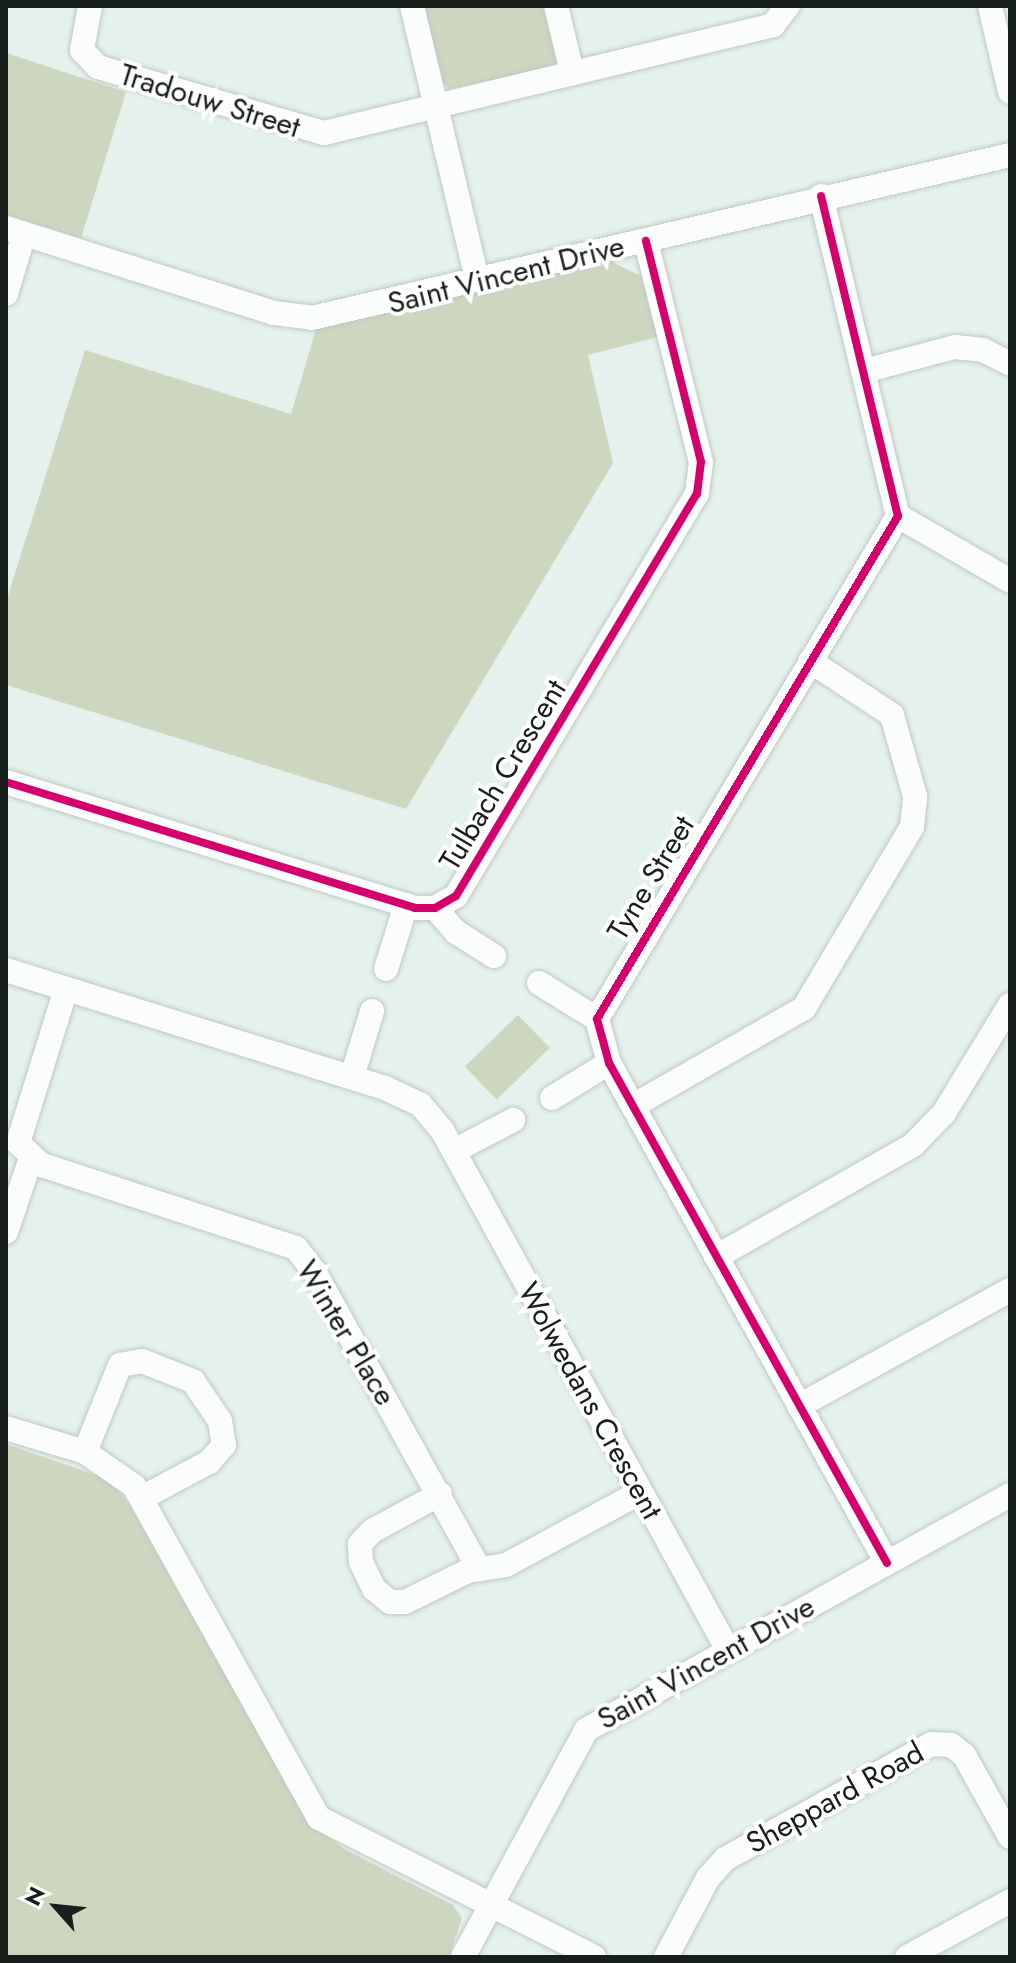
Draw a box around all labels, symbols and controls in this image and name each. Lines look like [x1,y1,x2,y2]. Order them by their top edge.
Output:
street label: Tradouw Street [116,57,304,145]
street label: Saint Vincent Drive [384,228,628,322]
street label: Tulbach Crescent [432,673,574,877]
street label: Tyne Street [600,810,702,946]
street label: Winter Place [289,1254,403,1412]
street label: Wolwedans Crescent [510,1276,670,1526]
street label: Saint Vincent Drive [591,1588,821,1738]
street label: Sheppard Road [740,1734,930,1862]
north arrow [16,1867,96,1947]
text: N [16,1881,53,1911]

